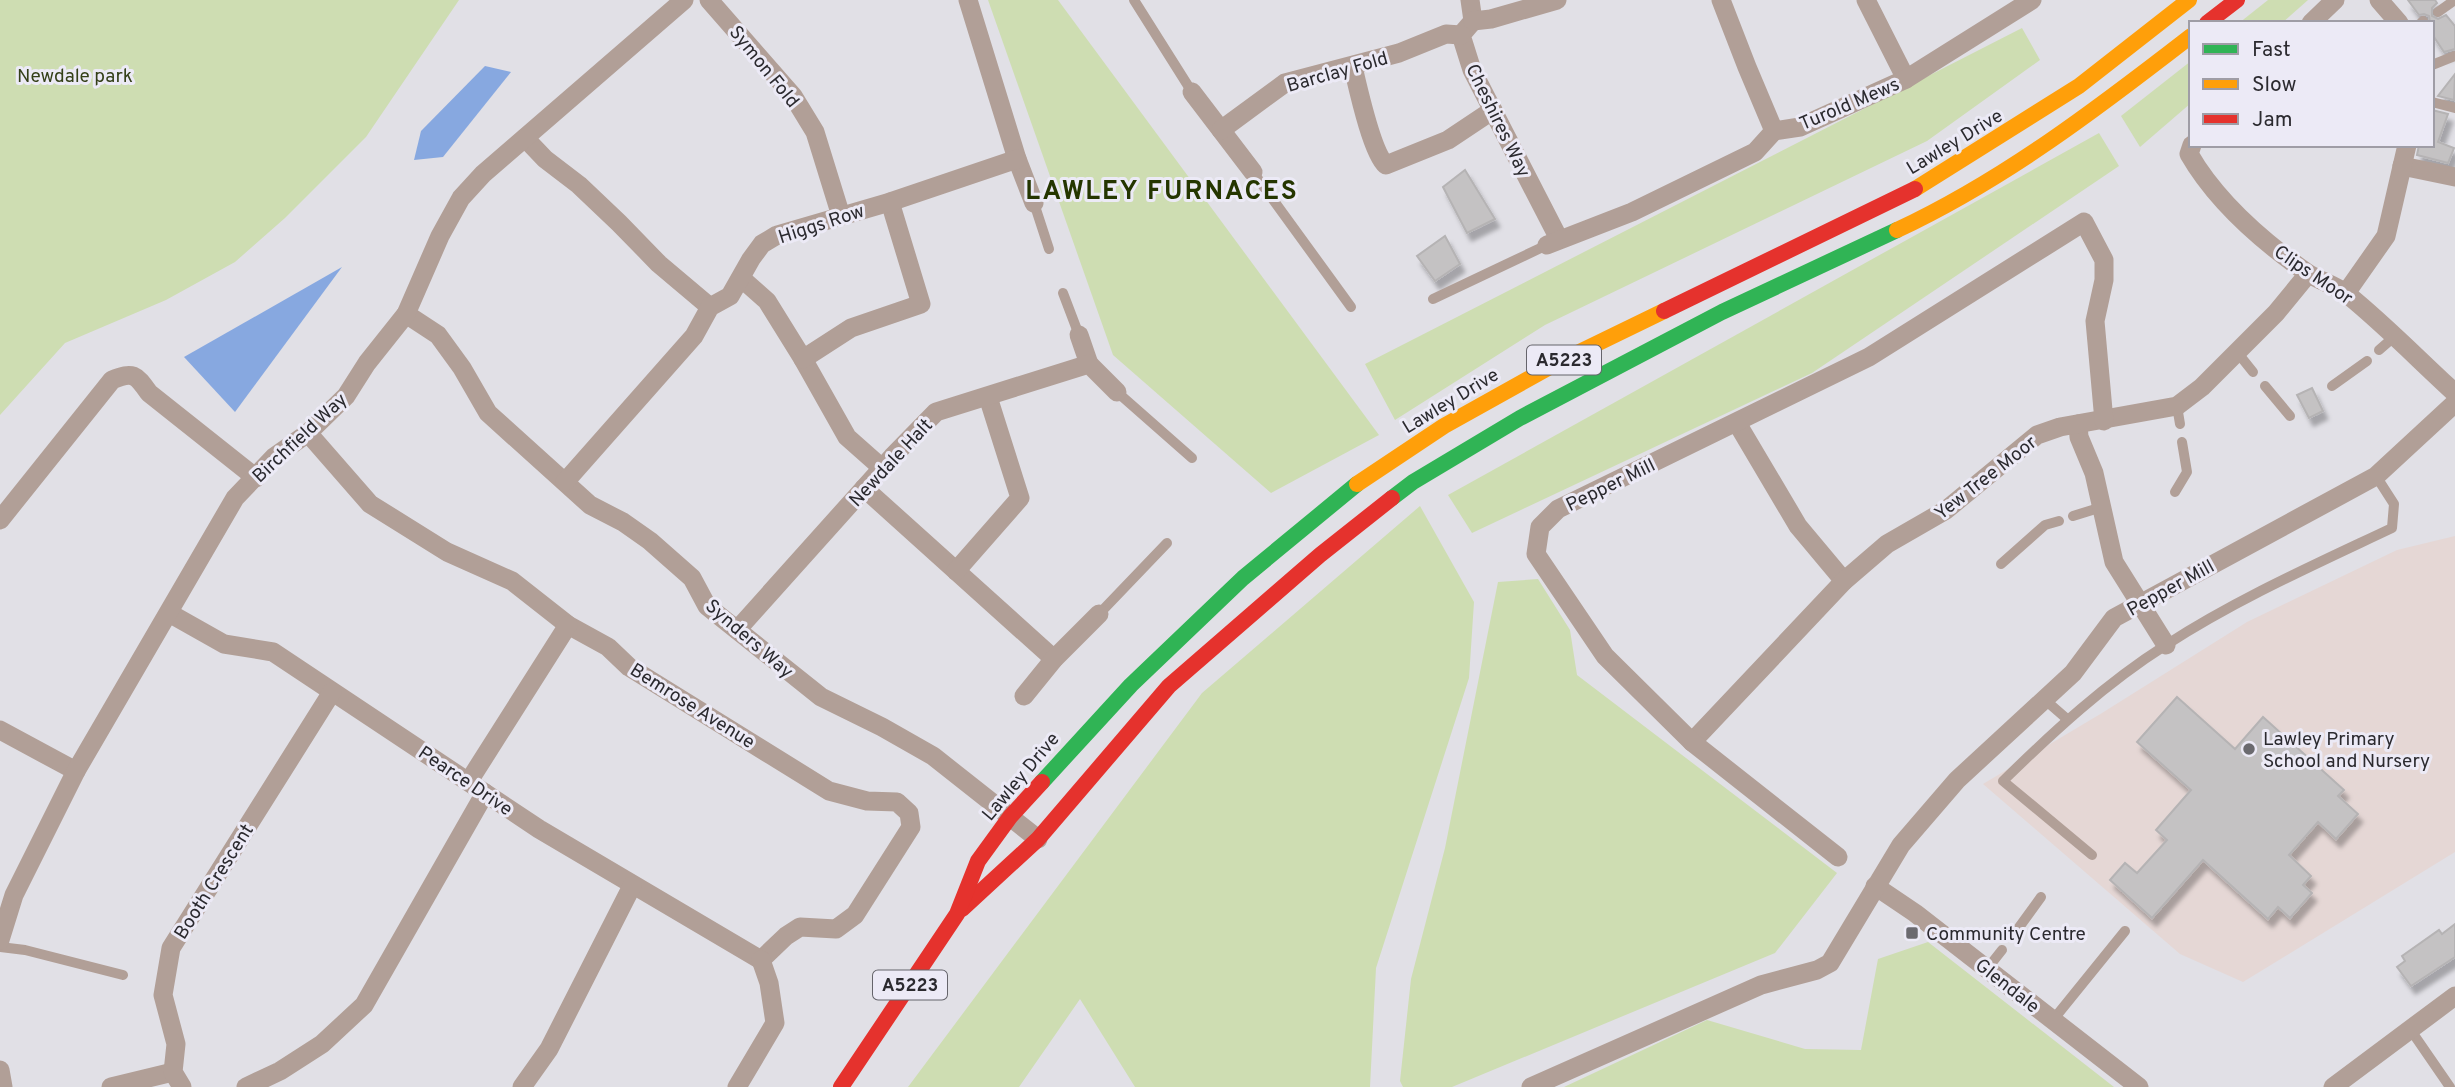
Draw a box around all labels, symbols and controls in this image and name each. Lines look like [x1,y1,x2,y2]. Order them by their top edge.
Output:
street label: Symon Fold [723,21,804,113]
legend [2189,21,2434,147]
text: Fast [2252,37,2291,64]
street label: Barclay Fold [1284,47,1391,99]
street label: Cheshires Way [1459,60,1535,181]
park label: Newdale park [17,65,133,89]
text: Slow [2252,72,2297,99]
street label: Turold Mews [1796,73,1904,137]
street label: Lawley Drive [1902,105,2008,181]
text: Jam [2252,107,2293,134]
district label: LAWLEY FURNACES [1025,176,1299,209]
street label: Higgs Row [776,200,868,250]
street label: Clips Moor [2269,241,2357,311]
road number: A5223 [1527,346,1601,374]
street label: Lawley Drive [1398,364,1504,440]
street label: Birchfield Way [248,388,353,489]
street label: Newdale Halt [844,414,938,513]
street label: Yew Tree Moor [1930,431,2043,526]
street label: Pepper Mill [1562,454,1659,518]
street label: Pepper Mill [2123,555,2219,623]
street label: Synders Way [700,595,798,684]
street label: Bemrose Avenue [625,659,759,755]
street label: Lawley Drive [978,728,1066,827]
place label: Lawley Primary School and Nursery [2263,728,2430,774]
street label: Pearce Drive [413,741,517,822]
marker: Lawley Primary School and Nursery [2241,741,2257,757]
street label: Booth Crescent [170,820,260,944]
place label: Community Centre [1926,923,2086,947]
marker: Community Centre [1904,925,1920,941]
street label: Glendale [1970,954,2044,1019]
road number: A5223 [873,970,947,1000]

